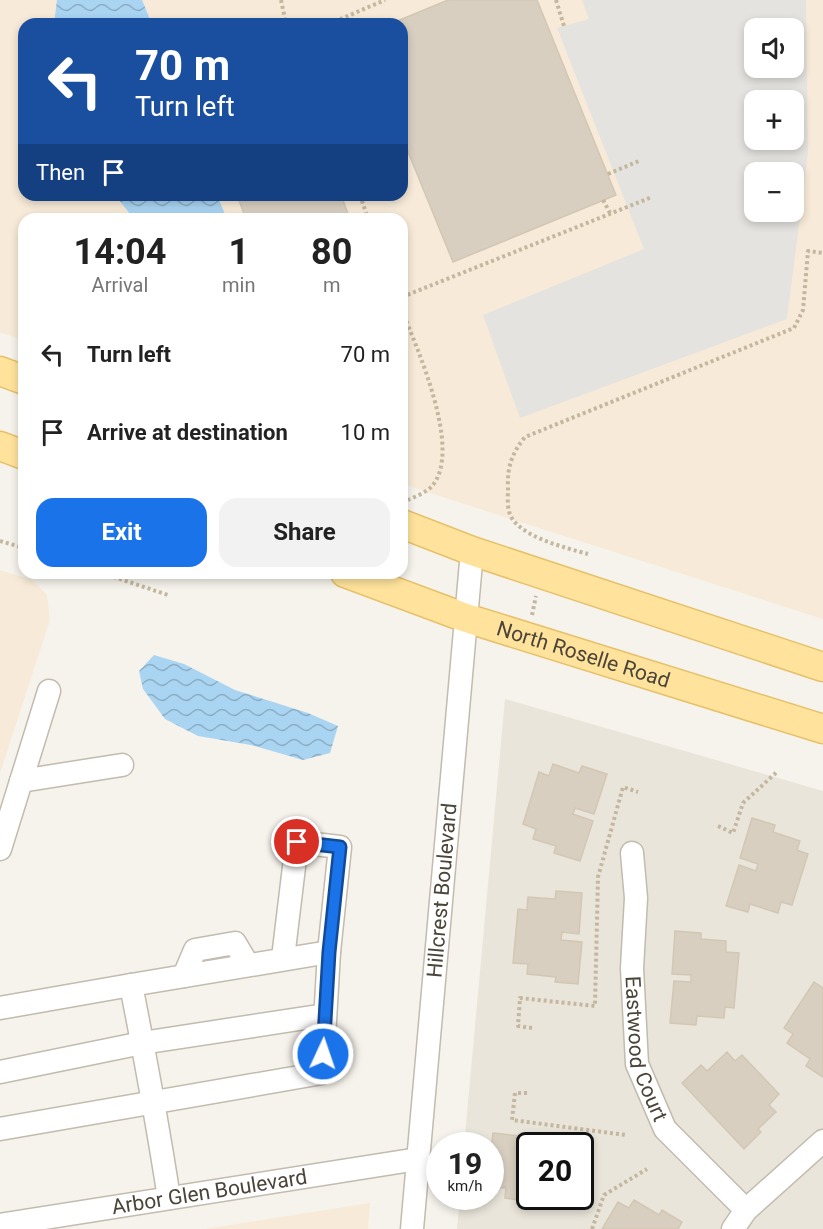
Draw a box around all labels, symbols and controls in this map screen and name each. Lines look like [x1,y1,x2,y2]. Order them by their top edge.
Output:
map controls [744,18,804,222]
button: sound [744,18,804,78]
text: 70 m [135,41,230,90]
icon: left [36,42,114,120]
button: + [744,90,804,150]
text: Turn left [135,91,235,123]
icon: arrive [97,156,130,189]
text: Then [36,160,85,185]
button: − [744,162,804,222]
text: 14:04 [74,231,166,273]
text: 1 [228,231,249,273]
text: 80 [311,231,352,273]
text: Arrival [92,273,148,297]
text: min [222,273,255,297]
text: m [323,273,340,297]
icon: left [36,338,69,371]
text: Turn left [87,342,171,367]
text: 70 m [341,342,390,367]
icon: arrive [36,416,69,449]
text: Arrive at destination [87,420,288,445]
text: 10 m [341,420,390,445]
button: Exit [36,498,207,567]
button: Share [219,498,390,567]
street label: North Roselle Road [494,616,673,693]
street label: Hillcrest Boulevard [422,802,462,979]
pin [271,816,322,867]
icon: arrive [280,825,313,858]
street label: Eastwood Court [620,975,672,1125]
position arrow [291,1022,355,1086]
speed limit sign: 20 [516,1132,594,1210]
text: 19 [448,1146,482,1181]
street label: Arbor Glen Boulevard [110,1165,309,1219]
text: km/h [447,1177,483,1195]

